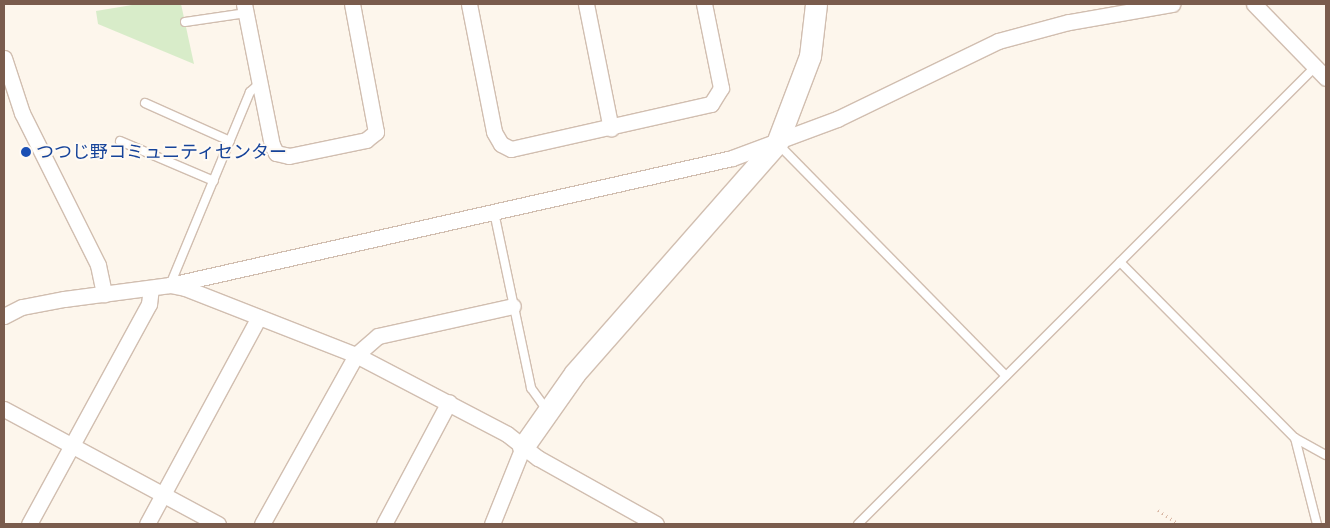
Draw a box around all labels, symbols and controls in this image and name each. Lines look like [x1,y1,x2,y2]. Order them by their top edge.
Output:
place label: つつじ野コミュニティセンター [36,141,288,163]
marker: つつじ野コミュニティセンター [20,146,32,158]

